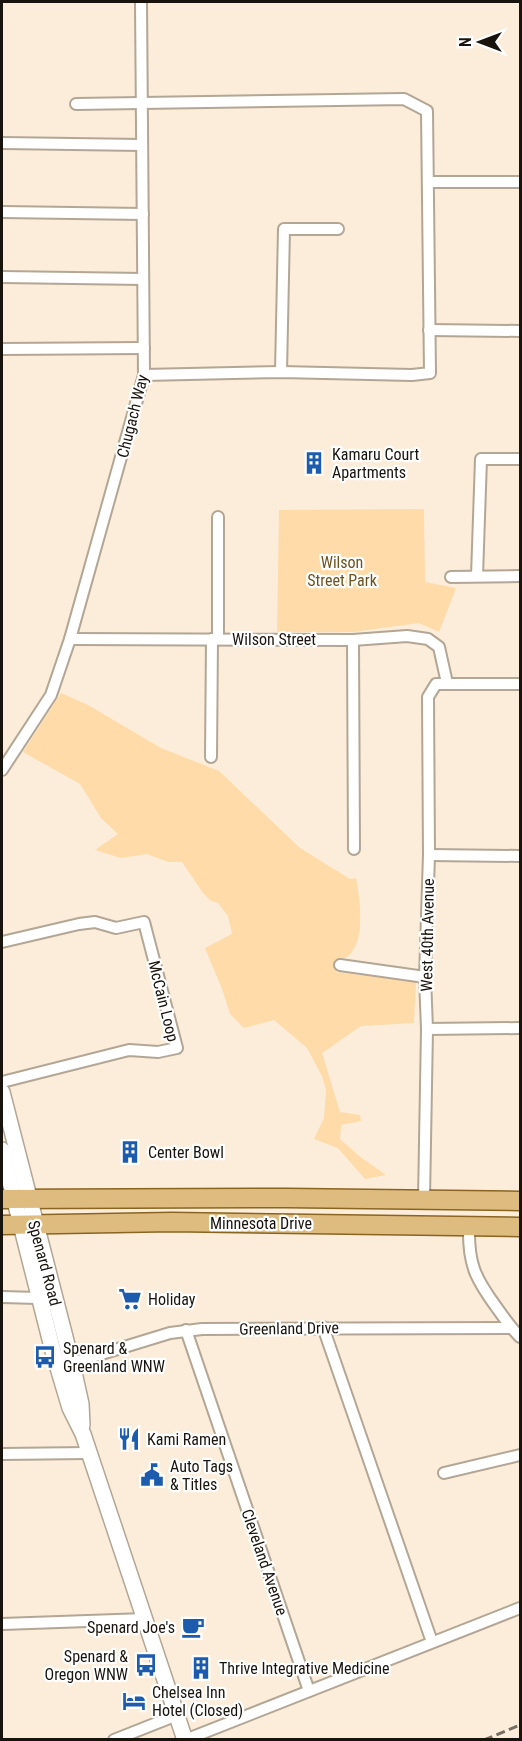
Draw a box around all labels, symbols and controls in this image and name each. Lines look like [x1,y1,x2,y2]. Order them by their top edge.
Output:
north arrow [450,12,510,72]
text: N [456,37,475,47]
street label: Chugach Way [113,372,152,460]
place label: Kamaru Court Apartments [332,445,419,482]
building icon: Kamaru Court Apartments [301,450,327,476]
park label: Wilson Street Park [307,553,378,590]
street label: Wilson Street [232,630,316,649]
street label: West 40th Avenue [417,878,438,992]
street label: McCain Loop [144,959,183,1044]
building icon: Center Bowl [117,1139,143,1165]
place label: Center Bowl [148,1143,224,1162]
street label: Minnesota Drive [210,1214,312,1233]
street label: Spenard Road [24,1218,65,1308]
supermarket icon: Holiday [117,1286,143,1312]
place label: Holiday [148,1290,196,1309]
street label: Greenland Drive [239,1318,339,1339]
place label: Spenard & Greenland WNW [63,1339,165,1376]
bus stop icon: Spenard & Greenland WNW [32,1344,58,1370]
restaurant icon: Kami Ramen [116,1426,142,1452]
place label: Kami Ramen [147,1430,226,1449]
place label: Auto Tags & Titles [170,1457,233,1494]
public building icon: Auto Tags & Titles [139,1462,165,1488]
street label: Cleveland Avenue [237,1507,292,1618]
cafe icon: Spenard Joe's [180,1614,206,1640]
place label: Spenard Joe's [87,1618,175,1637]
place label: Spenard & Oregon WNW [45,1647,128,1684]
bus stop icon: Spenard & Oregon WNW [133,1652,159,1678]
building icon: Thrive Integrative Medicine [188,1655,214,1681]
place label: Thrive Integrative Medicine [219,1659,389,1678]
place label: Chelsea Inn Hotel (Closed) [152,1683,243,1720]
hotel icon: Chelsea Inn Hotel (Closed) [121,1688,147,1714]

